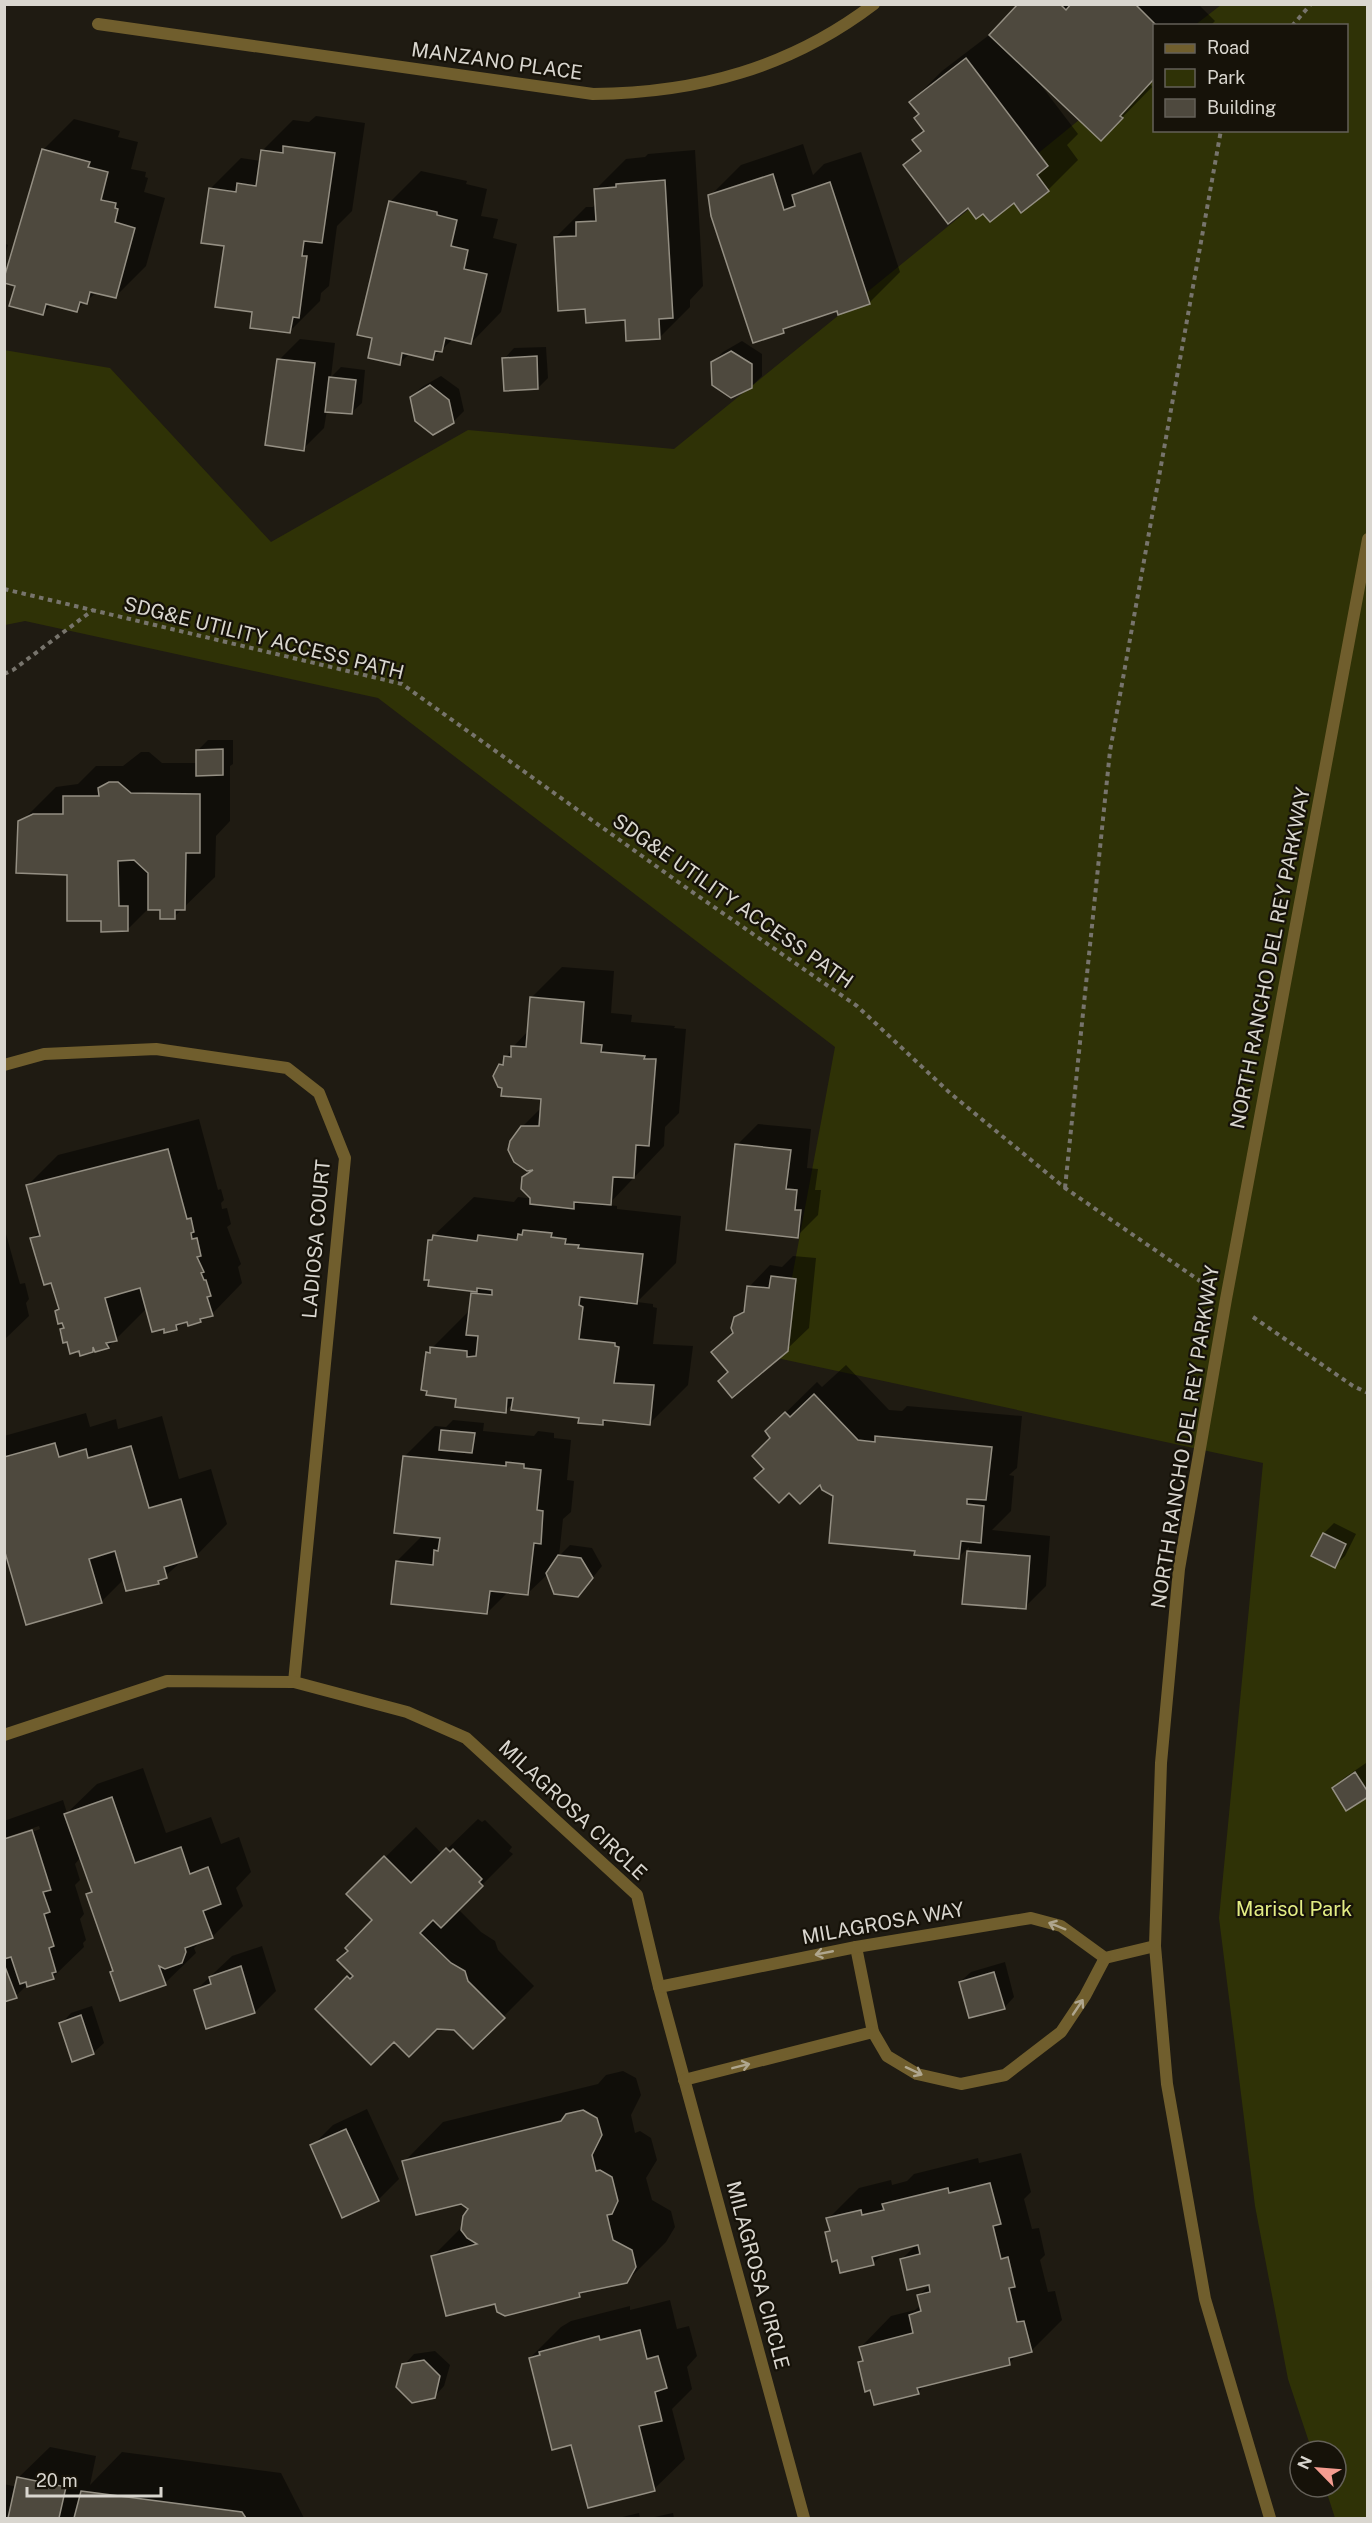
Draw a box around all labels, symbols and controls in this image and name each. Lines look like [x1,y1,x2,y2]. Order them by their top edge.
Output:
legend [1153,24,1348,132]
street label: MANZANO PLACE [410,37,584,85]
text: Road [1207,37,1250,58]
text: Park [1207,67,1245,88]
text: Building [1207,97,1276,118]
street label: SDG&E UTILITY ACCESS PATH [121,592,407,684]
street label: NORTH RANCHO DEL REY PARKWAY [1225,785,1315,1131]
street label: SDG&E UTILITY ACCESS PATH [608,809,858,993]
street label: LADIOSA COURT [297,1158,335,1320]
street label: NORTH RANCHO DEL REY PARKWAY [1146,1264,1224,1610]
street label: MILAGROSA CIRCLE [494,1735,652,1885]
street label: MILAGROSA WAY [800,1897,966,1949]
park label: Marisol Park [1236,1897,1352,1921]
one-way arrow [1048,1920,1066,1931]
one-way arrow [815,1948,835,1959]
one-way arrow [1072,1999,1084,2015]
one-way arrow [731,2060,750,2072]
one-way arrow [905,2065,923,2077]
street label: MILAGROSA CIRCLE [721,2178,795,2372]
north arrow [1288,2439,1348,2499]
text: N [1294,2453,1316,2473]
scale bar [27,2460,160,2498]
text: 20 m [36,2470,78,2491]

